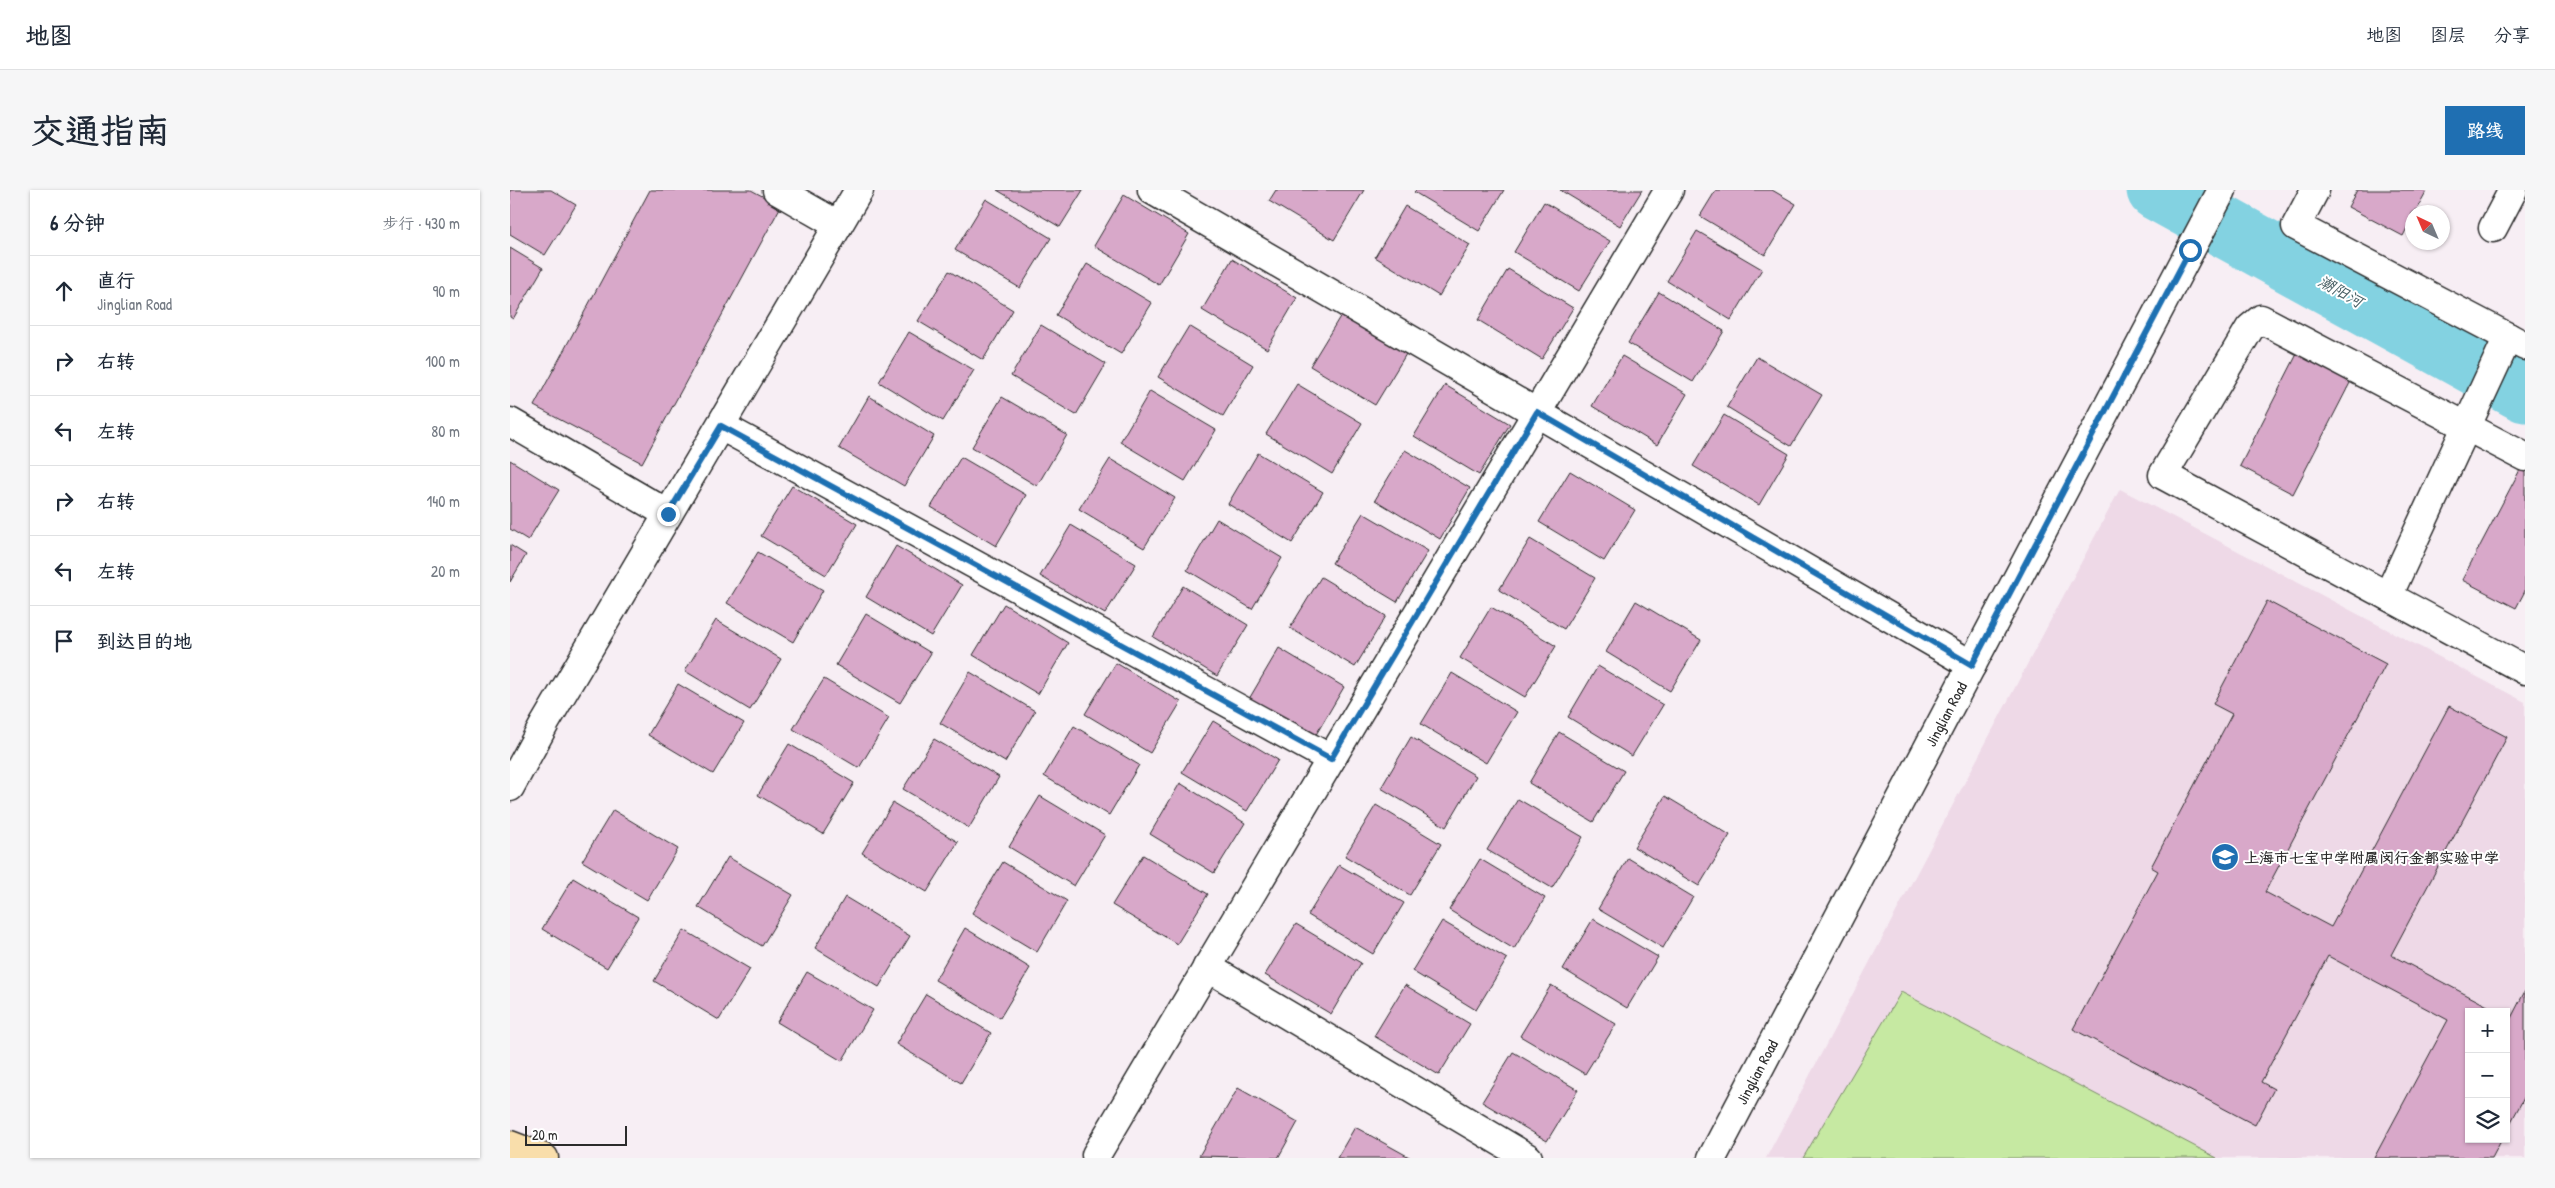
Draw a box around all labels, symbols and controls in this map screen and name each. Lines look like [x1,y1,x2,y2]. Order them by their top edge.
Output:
text: 地图 [25,19,73,51]
text: 地图 [2366,22,2402,47]
text: 图层 [2430,22,2466,47]
text: 分享 [2494,22,2530,47]
button: 路线 [2445,106,2525,155]
text: 交通指南 [30,107,170,154]
north arrow [2405,205,2450,250]
text: 6 分钟 [50,208,105,237]
text: 步行 · 430 m [383,212,460,234]
route start [2179,239,2202,262]
text: 直行 [97,267,135,293]
water label: 潮阳河 [2315,270,2370,314]
icon: ahead [50,277,78,305]
text: 90 m [432,280,460,302]
text: Jinglian Road [97,293,172,315]
icon: right [50,347,78,375]
text: 右转 [97,348,135,374]
text: 100 m [425,350,460,372]
icon: left [50,417,78,445]
text: 左转 [97,418,135,444]
text: 80 m [431,420,460,442]
icon: right [50,487,78,515]
text: 右转 [97,488,135,514]
text: 140 m [426,490,460,512]
route end [657,503,680,526]
icon: left [50,557,78,585]
text: 左转 [97,558,135,584]
text: 20 m [431,560,460,582]
icon: arrive [50,627,78,655]
text: 到达目的地 [97,628,192,654]
street label: Jinglian Road [1920,678,1972,750]
school or university icon: 上海市七宝中学附属闵行金都实验中学 [2210,842,2240,872]
place label: 上海市七宝中学附属闵行金都实验中学 [2244,847,2499,868]
map controls [2465,1008,2510,1143]
button: + [2465,1008,2510,1053]
street label: Jinglian Road [1731,1036,1783,1108]
button: − [2465,1053,2510,1098]
button: layers [2465,1098,2510,1143]
scale bar [525,1123,628,1146]
text: 20 m [532,1125,558,1144]

